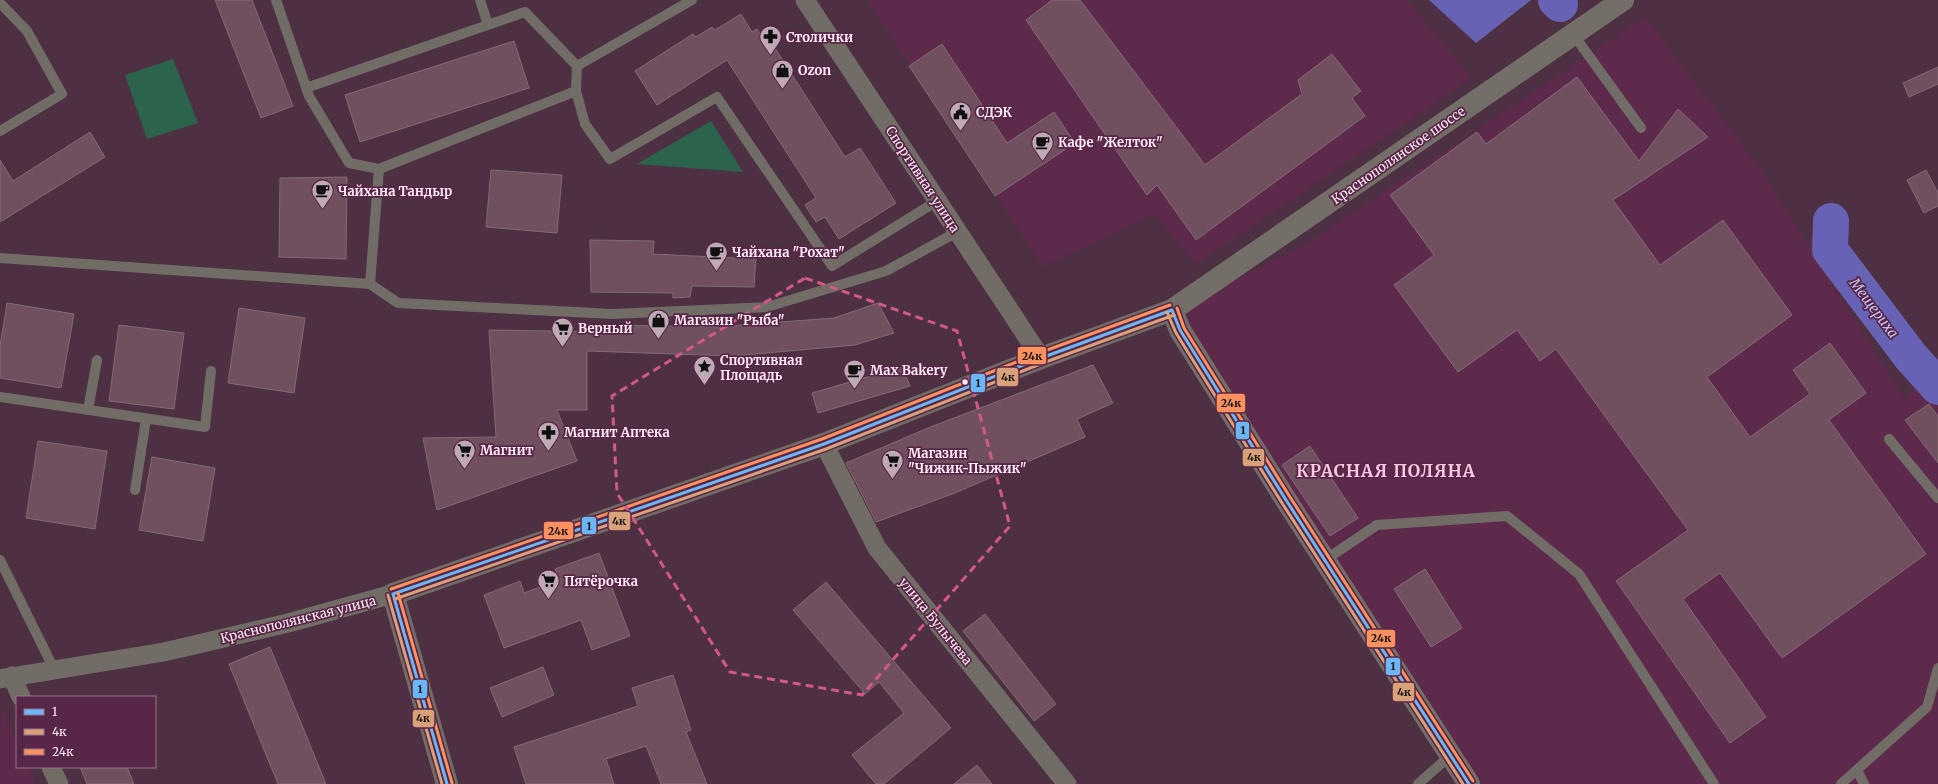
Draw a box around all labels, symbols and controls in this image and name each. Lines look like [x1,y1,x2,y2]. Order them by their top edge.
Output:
pharmacy icon: Столички [757,24,783,57]
place label: Столички [786,29,853,46]
shop icon: Ozon [769,57,795,90]
place label: Ozon [798,62,831,79]
public building icon: СДЭК [947,99,973,132]
street label: Краснополянское шоссе [1328,103,1469,208]
place label: СДЭК [976,104,1012,121]
street label: Спортивная улица [882,123,963,236]
cafe icon: Кафе "Желток" [1029,129,1055,162]
place label: Кафе "Желток" [1058,134,1163,151]
cafe icon: Чайхана Тандыр [310,178,336,211]
place label: Чайхана Тандыр [338,183,452,200]
cafe icon: Чайхана "Рохат" [703,239,729,272]
place label: Чайхана "Рохат" [732,244,845,261]
water label: Мещериха [1845,274,1902,342]
shop icon: Магазин "Рыба" [645,307,671,340]
place label: Магазин "Рыба" [674,312,785,329]
supermarket icon: Верный [549,315,575,348]
place label: Верный [578,320,633,337]
line badge: 24к [1017,346,1047,365]
text: 24к [1022,349,1043,363]
place label: Спортивная Площадь [720,352,803,384]
place icon: Спортивная Площадь [692,354,718,387]
cafe icon: Max Bakery [841,357,867,390]
place label: Max Bakery [870,362,948,379]
line badge: 4к [996,367,1019,387]
text: 4к [1001,370,1016,384]
line badge: 1 [970,373,986,393]
text: 1 [975,376,981,390]
unlabelled marker [960,377,970,387]
line badge: 24к [1216,393,1246,413]
text: 24к [1221,396,1242,410]
pharmacy icon: Магнит Аптека [536,419,562,452]
line badge: 1 [1235,421,1250,440]
text: 1 [1240,423,1246,437]
place label: Магнит Аптека [564,424,670,441]
supermarket icon: Магнит [452,437,478,470]
place label: Магнит [480,442,534,459]
place label: Магазин "Чижик-Пыжик" [908,445,1027,477]
supermarket icon: Магазин "Чижик-Пыжик" [880,447,906,480]
line badge: 4к [1242,448,1265,467]
text: 4к [1247,450,1262,464]
district label: КРАСНАЯ ПОЛЯНА [1296,460,1476,482]
line badge: 4к [608,511,631,531]
text: 4к [612,514,627,528]
line badge: 1 [581,516,597,535]
text: 1 [586,519,592,533]
line badge: 24к [543,521,574,540]
text: 24к [548,524,569,538]
supermarket icon: Пятёрочка [536,568,562,601]
place label: Пятёрочка [564,573,638,590]
street label: улица Булычева [895,574,976,668]
street label: Краснополянская улица [219,592,378,647]
line badge: 24к [1366,629,1396,648]
text: 24к [1371,631,1392,645]
line badge: 1 [1385,657,1401,676]
text: 1 [1390,659,1396,673]
line badge: 1 [412,679,428,699]
text: 1 [417,682,423,696]
line badge: 4к [1392,682,1415,702]
text: 4к [1397,685,1412,699]
legend [16,696,156,768]
text: 1 [52,704,58,719]
line badge: 4к [412,709,435,728]
text: 4к [416,711,431,725]
text: 4к [52,724,67,739]
text: 24к [52,744,74,759]

